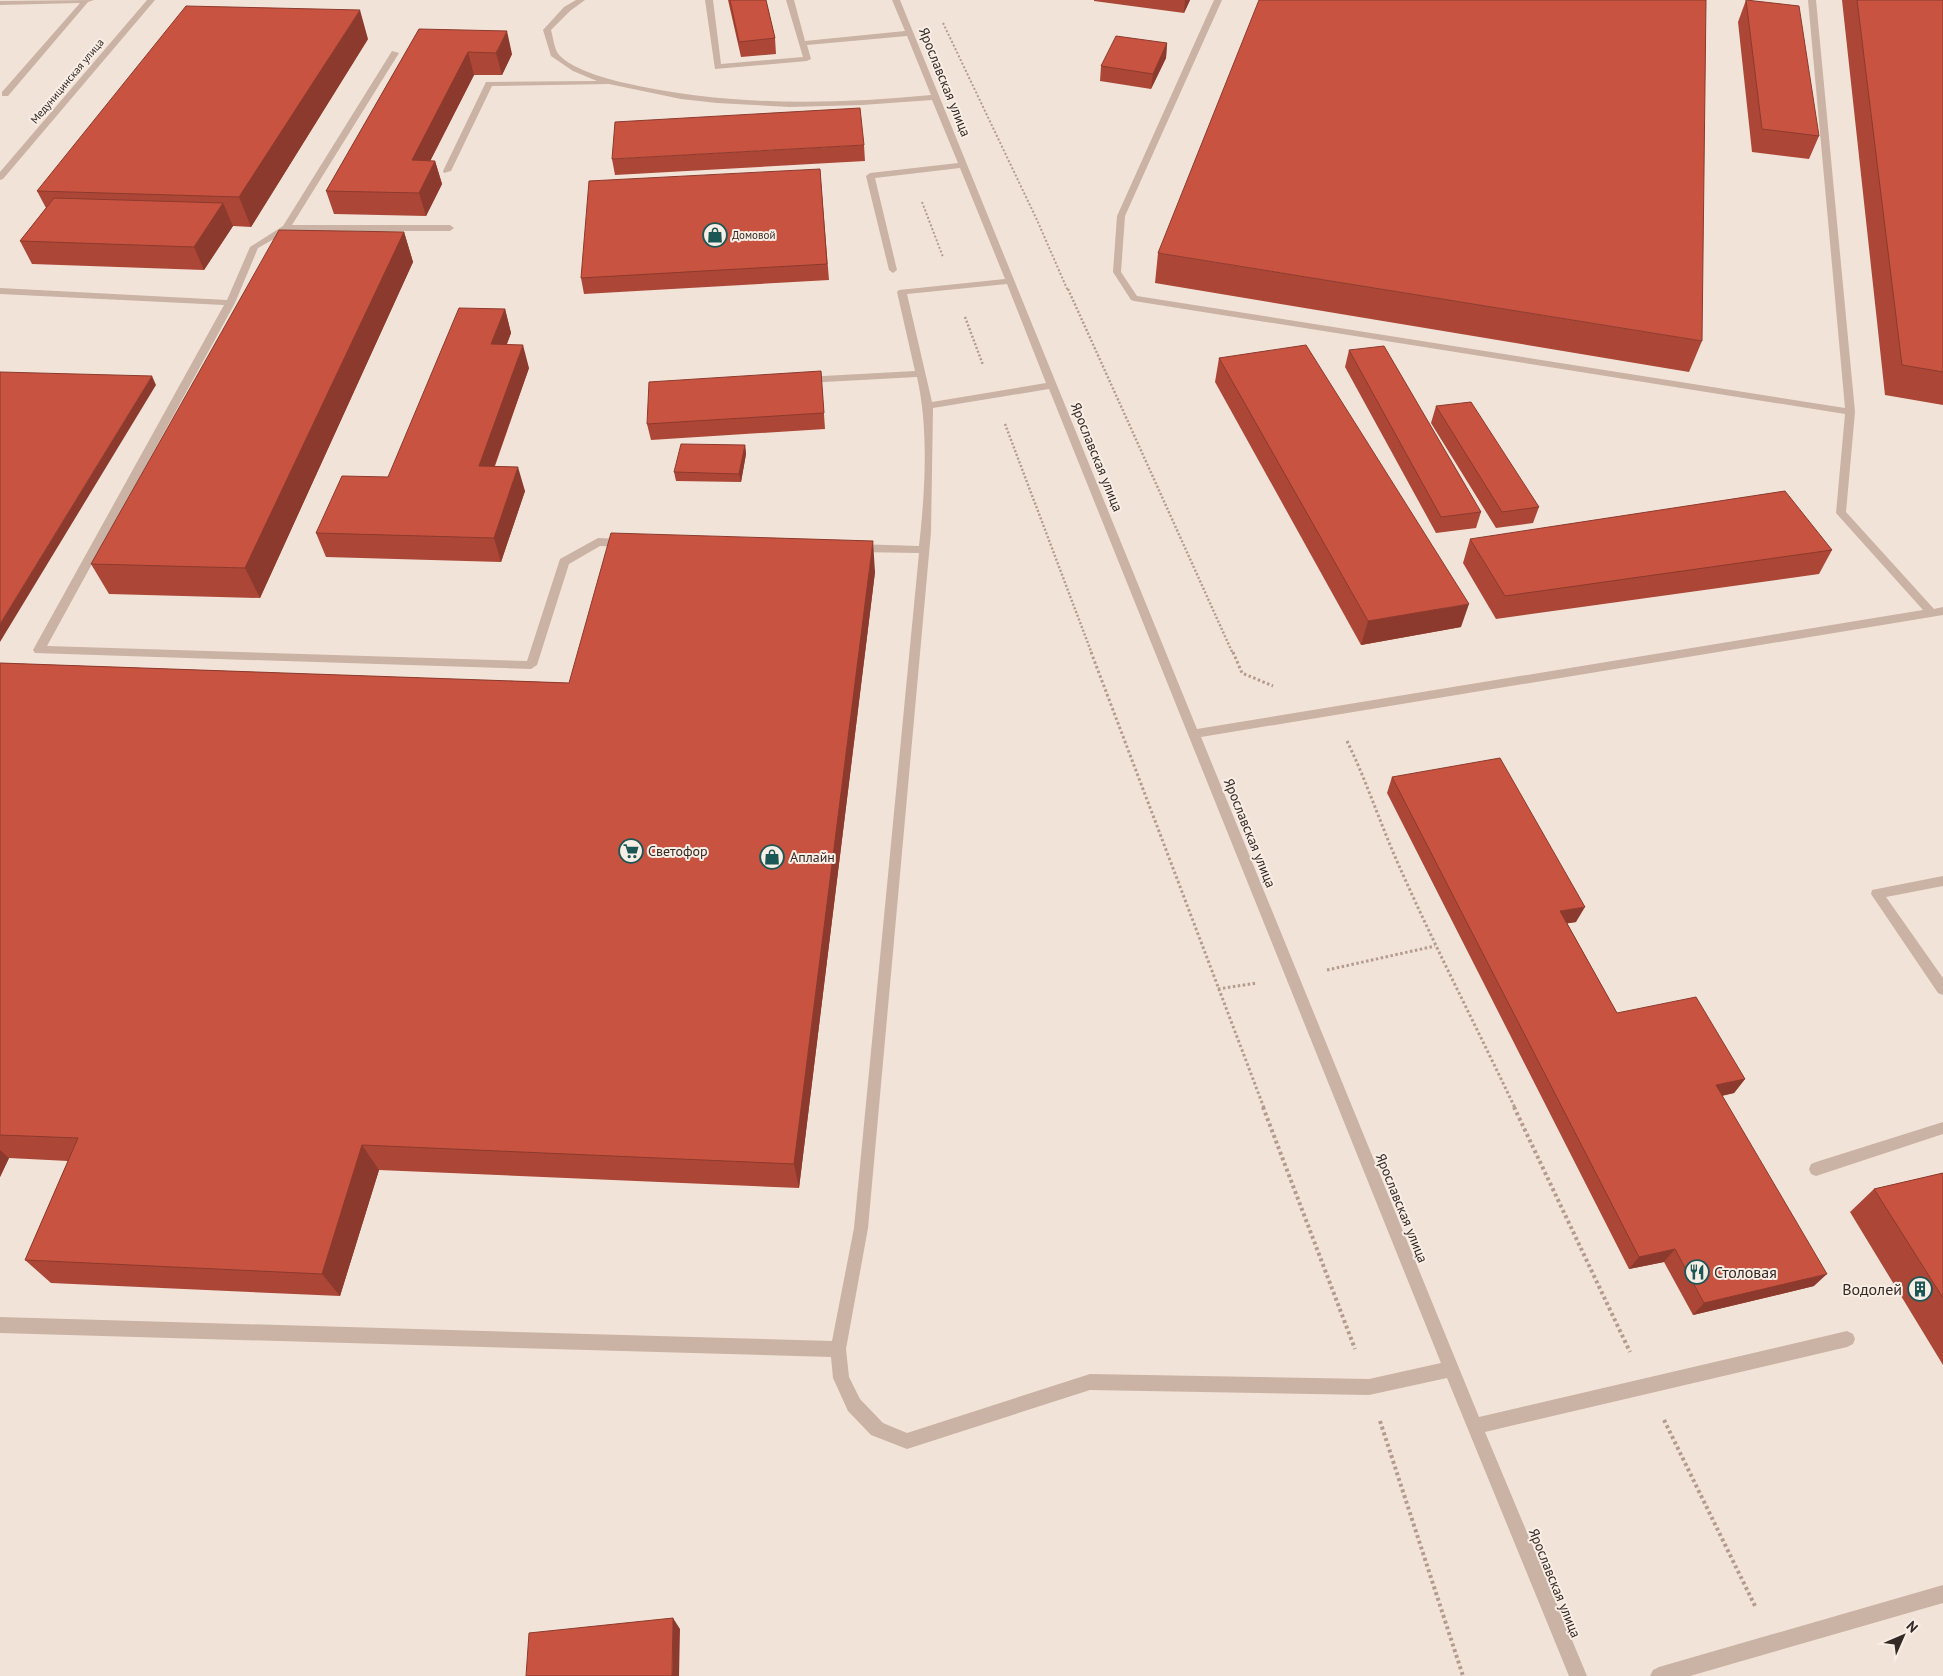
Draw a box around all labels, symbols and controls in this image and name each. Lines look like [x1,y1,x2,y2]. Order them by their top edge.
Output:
street label: Ярославская улица [915,25,975,139]
street label: Медуницинская улица [27,36,107,126]
shop icon: Домовой [702,222,728,248]
place label: Домовой [732,228,775,242]
street label: Ярославская улица [1067,400,1127,514]
street label: Ярославская улица [1220,776,1280,890]
supermarket icon: Светофор [618,838,644,864]
place label: Светофор [648,842,708,860]
shop icon: Аплайн [759,844,785,870]
place label: Аплайн [790,848,835,866]
street label: Ярославская улица [1372,1151,1432,1265]
restaurant icon: Столовая [1684,1259,1710,1285]
place label: Столовая [1714,1262,1777,1282]
building icon: Водолей [1907,1276,1933,1302]
place label: Водолей [1842,1279,1902,1299]
street label: Ярославская улица [1525,1526,1585,1640]
north arrow [1878,1611,1928,1661]
text: N [1903,1617,1922,1636]

